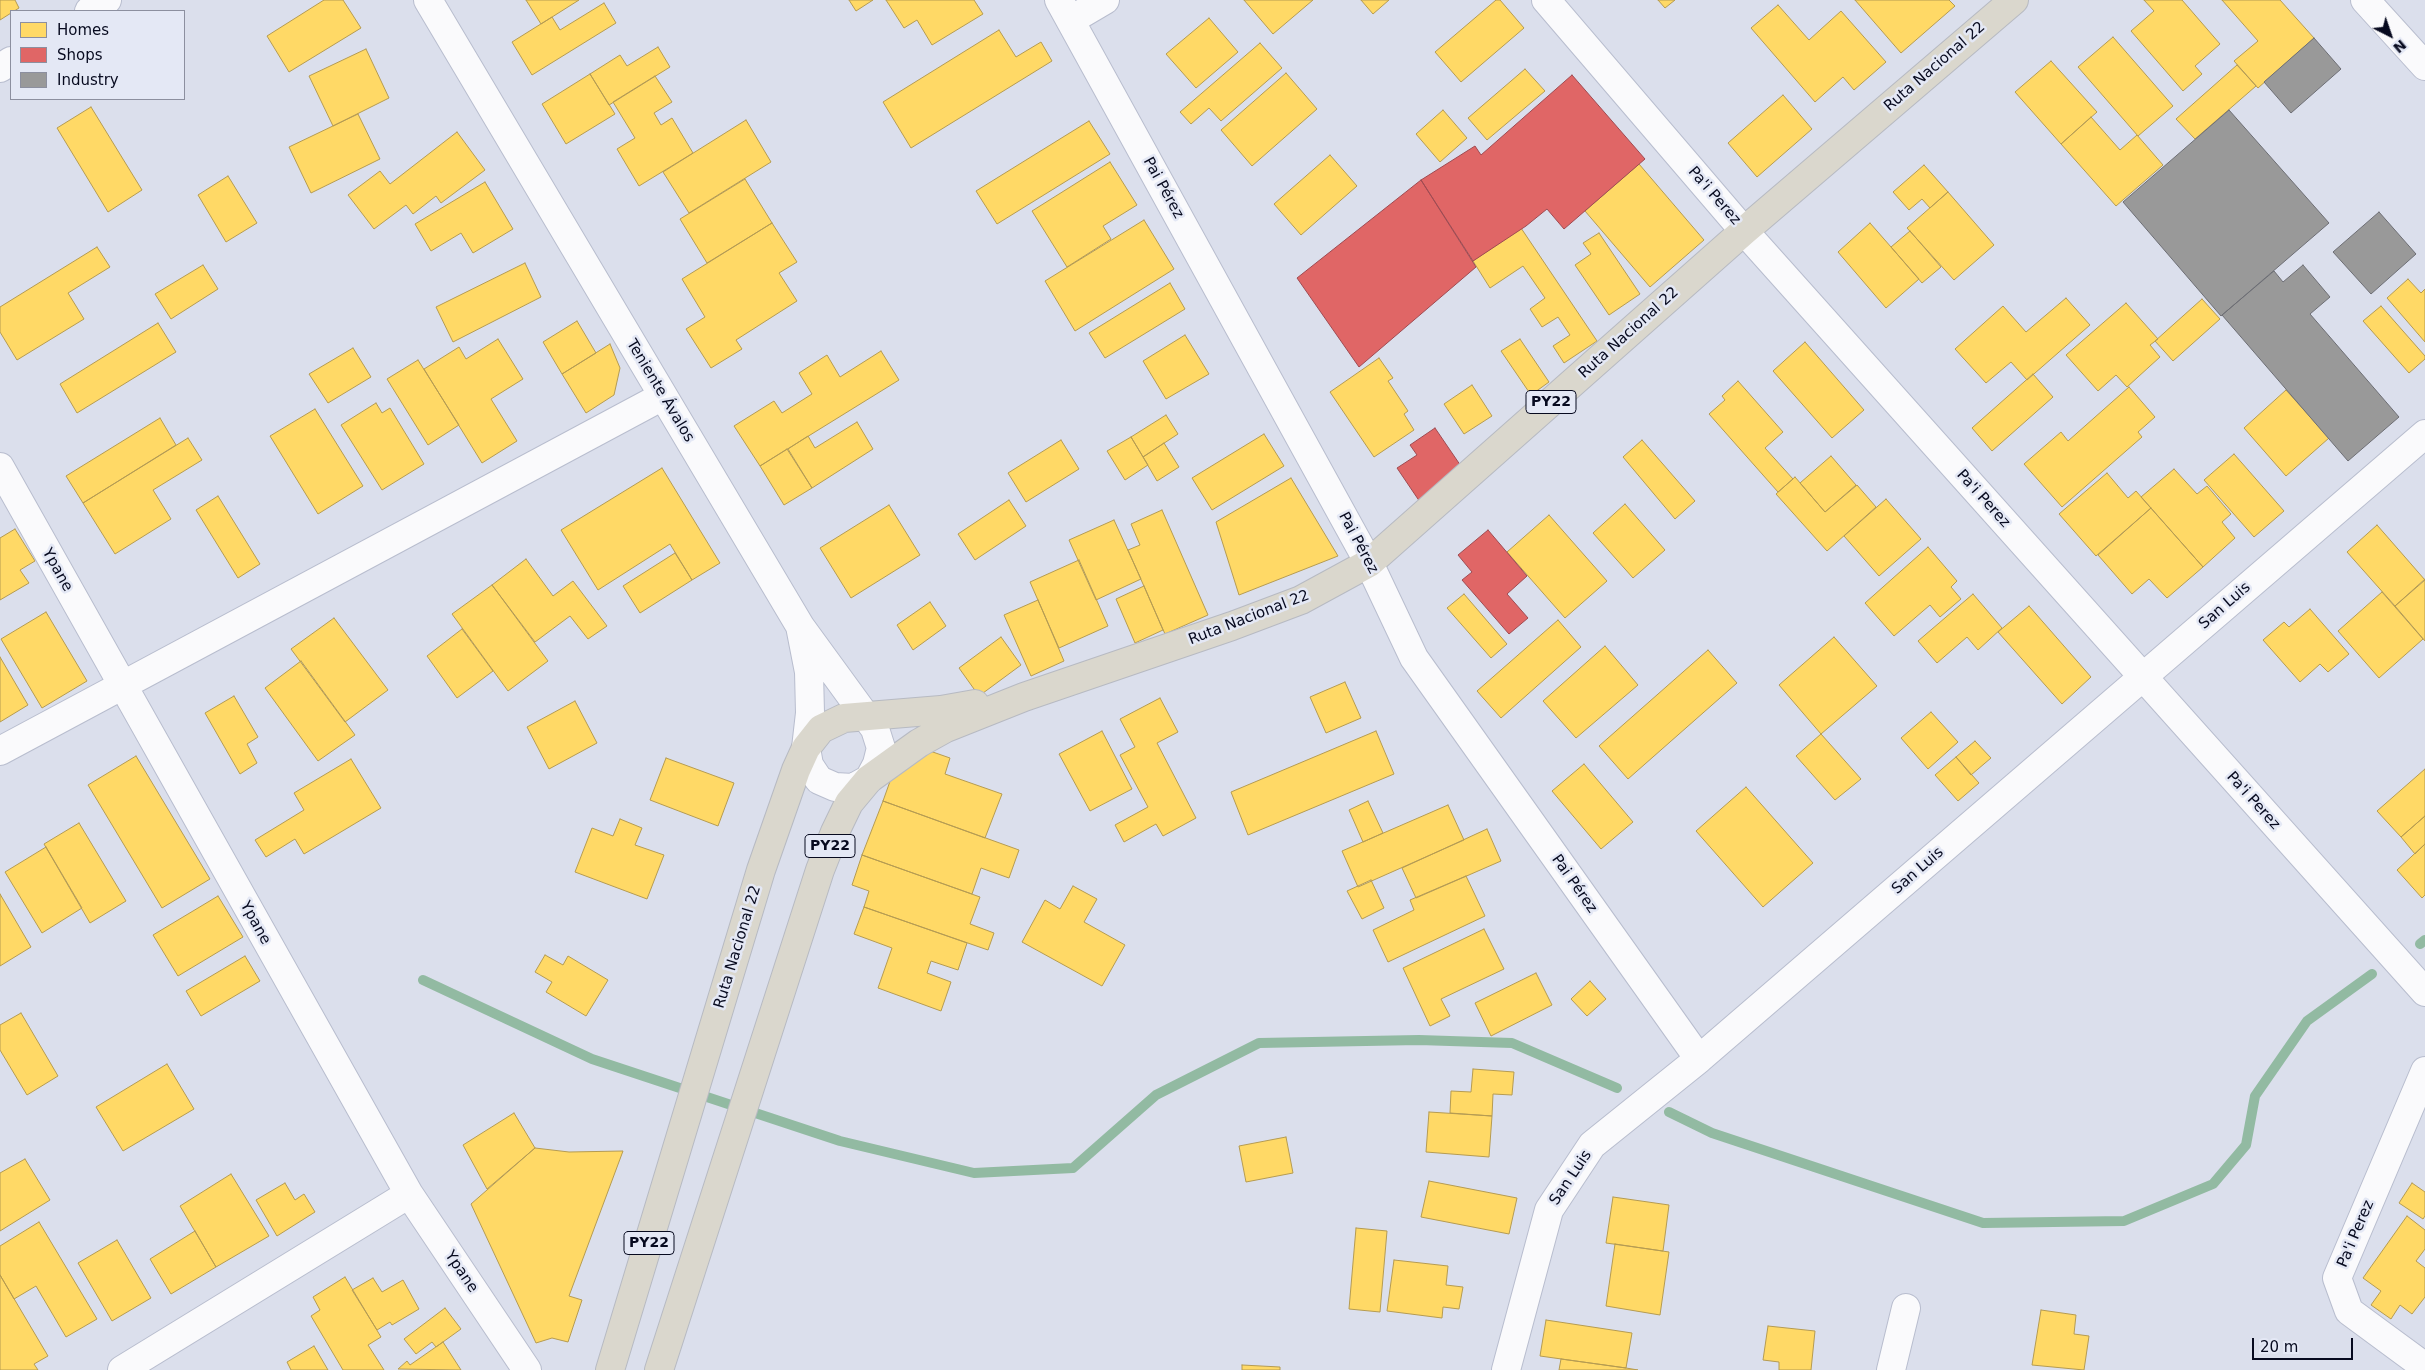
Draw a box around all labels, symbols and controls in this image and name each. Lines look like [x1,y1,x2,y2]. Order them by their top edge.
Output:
legend [10,10,185,100]
north arrow [2365,10,2415,60]
street label: Ruta Nacional 22 [1881,18,1989,116]
text: Homes [57,21,109,39]
text: N [2390,36,2410,56]
text: Shops [57,46,103,64]
text: Industry [57,71,119,89]
street label: Pai Pérez [1139,154,1187,222]
street label: Pa'i Perez [1684,163,1744,229]
street label: Ruta Nacional 22 [1575,284,1683,382]
street label: Teniente Ávalos [622,336,698,446]
road number: PY22 [1526,391,1576,414]
street label: Pa'i Perez [1952,466,2014,532]
street label: Pai Pérez [1334,509,1382,577]
street label: Ypane [38,545,76,595]
street label: San Luis [2195,579,2255,633]
street label: Ruta Nacional 22 [1186,587,1312,649]
street label: Pa'i Perez [2222,768,2284,834]
road number: PY22 [805,834,855,858]
street label: San Luis [1888,844,1948,898]
street label: Pai Pérez [1547,851,1601,917]
street label: Ruta Nacional 22 [711,883,765,1011]
street label: Ypane [236,898,274,948]
street label: San Luis [1546,1147,1596,1209]
street label: Pa'i Perez [2334,1198,2378,1270]
road number: PY22 [624,1232,674,1254]
street label: Ypane [441,1248,481,1296]
scale bar [2255,1328,2356,1360]
text: 20 m [2260,1338,2298,1356]

